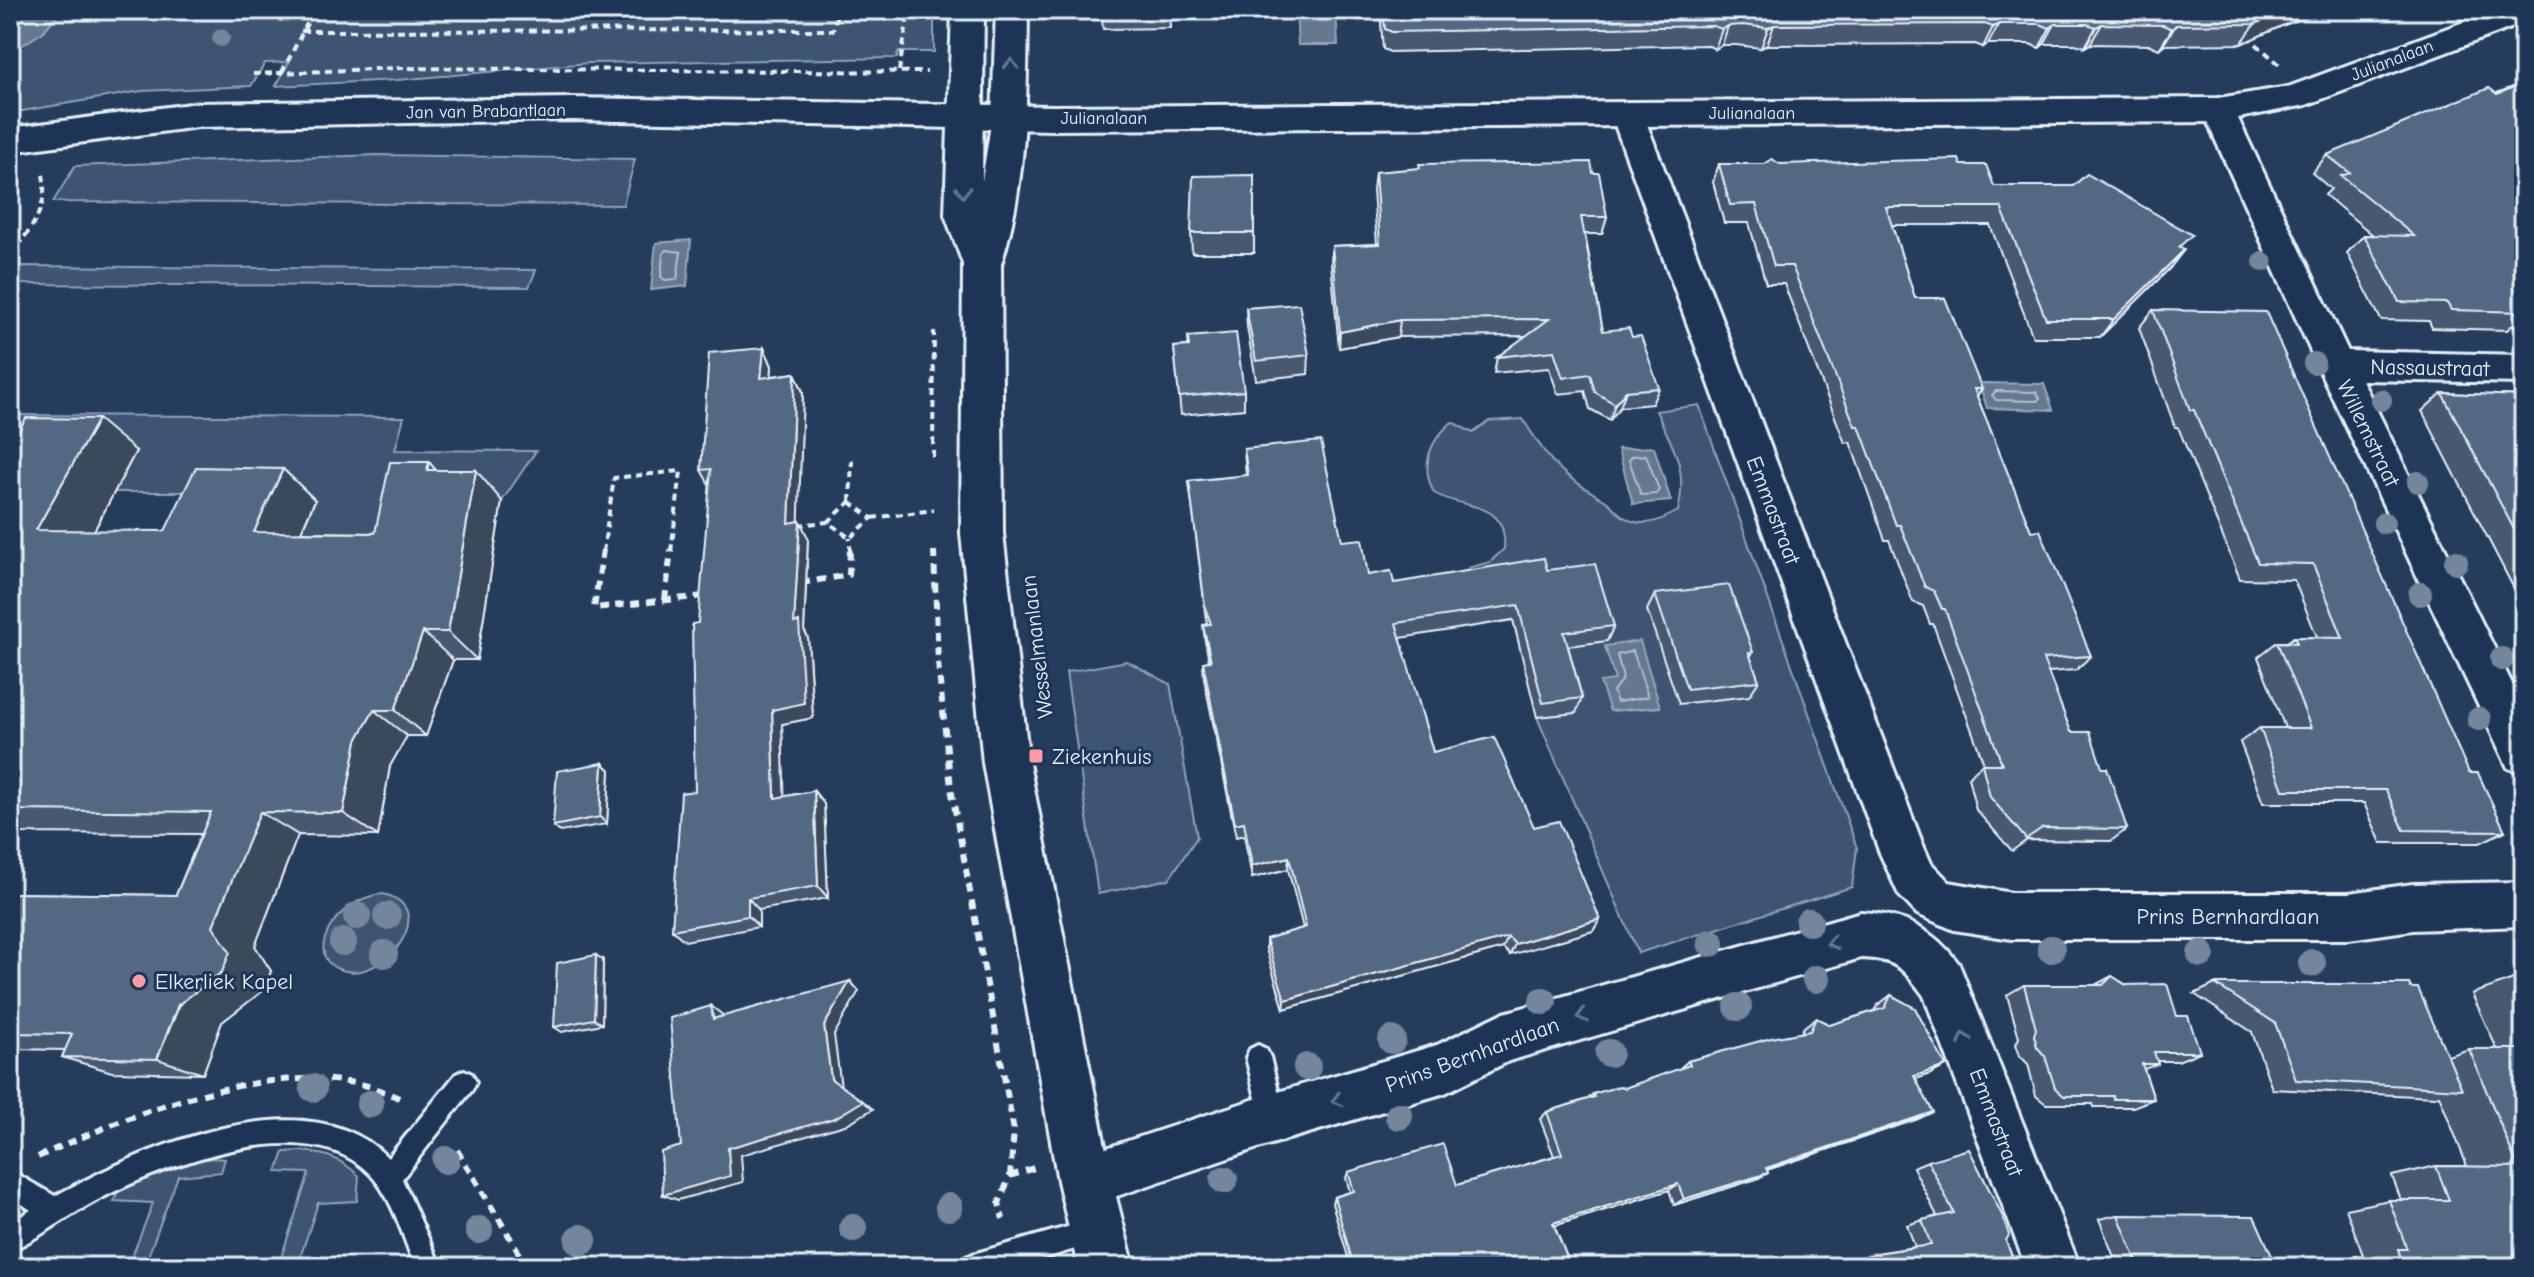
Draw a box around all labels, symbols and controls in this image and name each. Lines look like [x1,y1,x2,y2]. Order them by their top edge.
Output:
street label: Julianalaan [2348,35,2436,86]
one-way arrow [1002,57,1020,70]
street label: Jan van Brabantlaan [406,100,566,123]
street label: Julianalaan [1709,103,1795,124]
street label: Julianalaan [1061,108,1147,129]
one-way arrow [954,186,972,199]
street label: Nassaustraat [2370,354,2491,382]
street label: Willemstraat [2331,376,2405,492]
street label: Emmastraat [1741,453,1806,569]
street label: Wesselmanlaan [1015,574,1059,720]
place label: Ziekenhuis [1052,744,1151,770]
marker: Ziekenhuis [1027,747,1045,765]
street label: Prins Bernhardlaan [2137,904,2319,930]
one-way arrow [1825,934,1839,950]
place label: Elkerliek Kapel [155,969,293,995]
marker: Elkerliek Kapel [130,972,148,990]
one-way arrow [1576,1007,1589,1023]
street label: Prins Bernhardlaan [1382,1011,1563,1098]
one-way arrow [1957,1032,1974,1046]
street label: Emmastraat [1964,1065,2029,1181]
one-way arrow [1331,1091,1344,1107]

